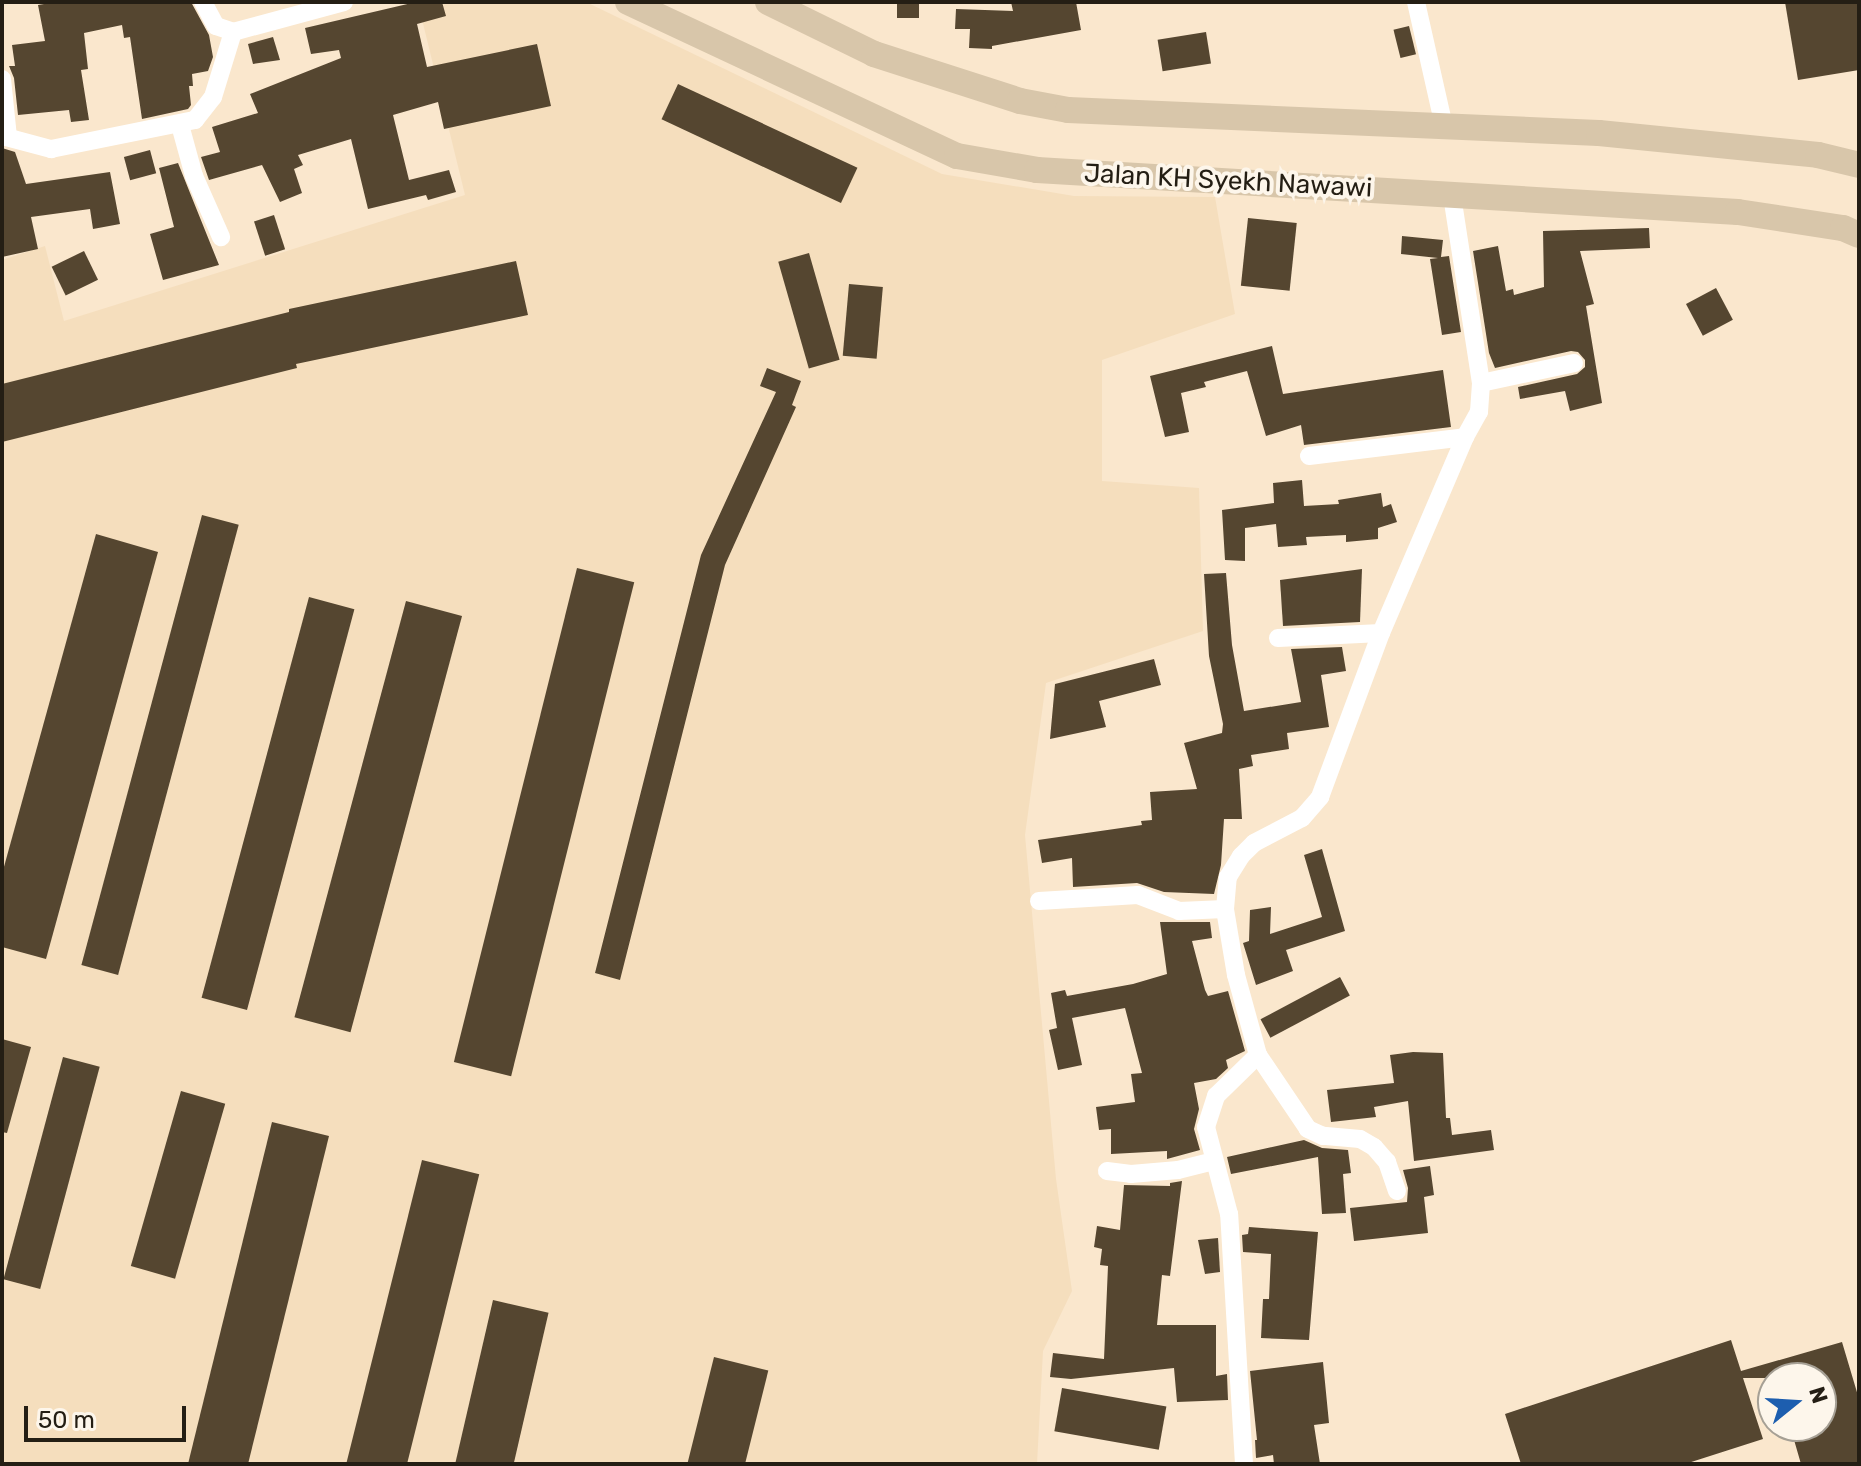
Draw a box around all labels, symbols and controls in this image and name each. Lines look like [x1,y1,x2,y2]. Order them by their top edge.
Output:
street label: Jalan KH Syekh Nawawi [1083,158,1373,204]
north arrow [1757,1362,1837,1442]
text: N [1803,1383,1834,1407]
scale bar [28,1390,190,1440]
text: 50 m [38,1406,95,1434]

